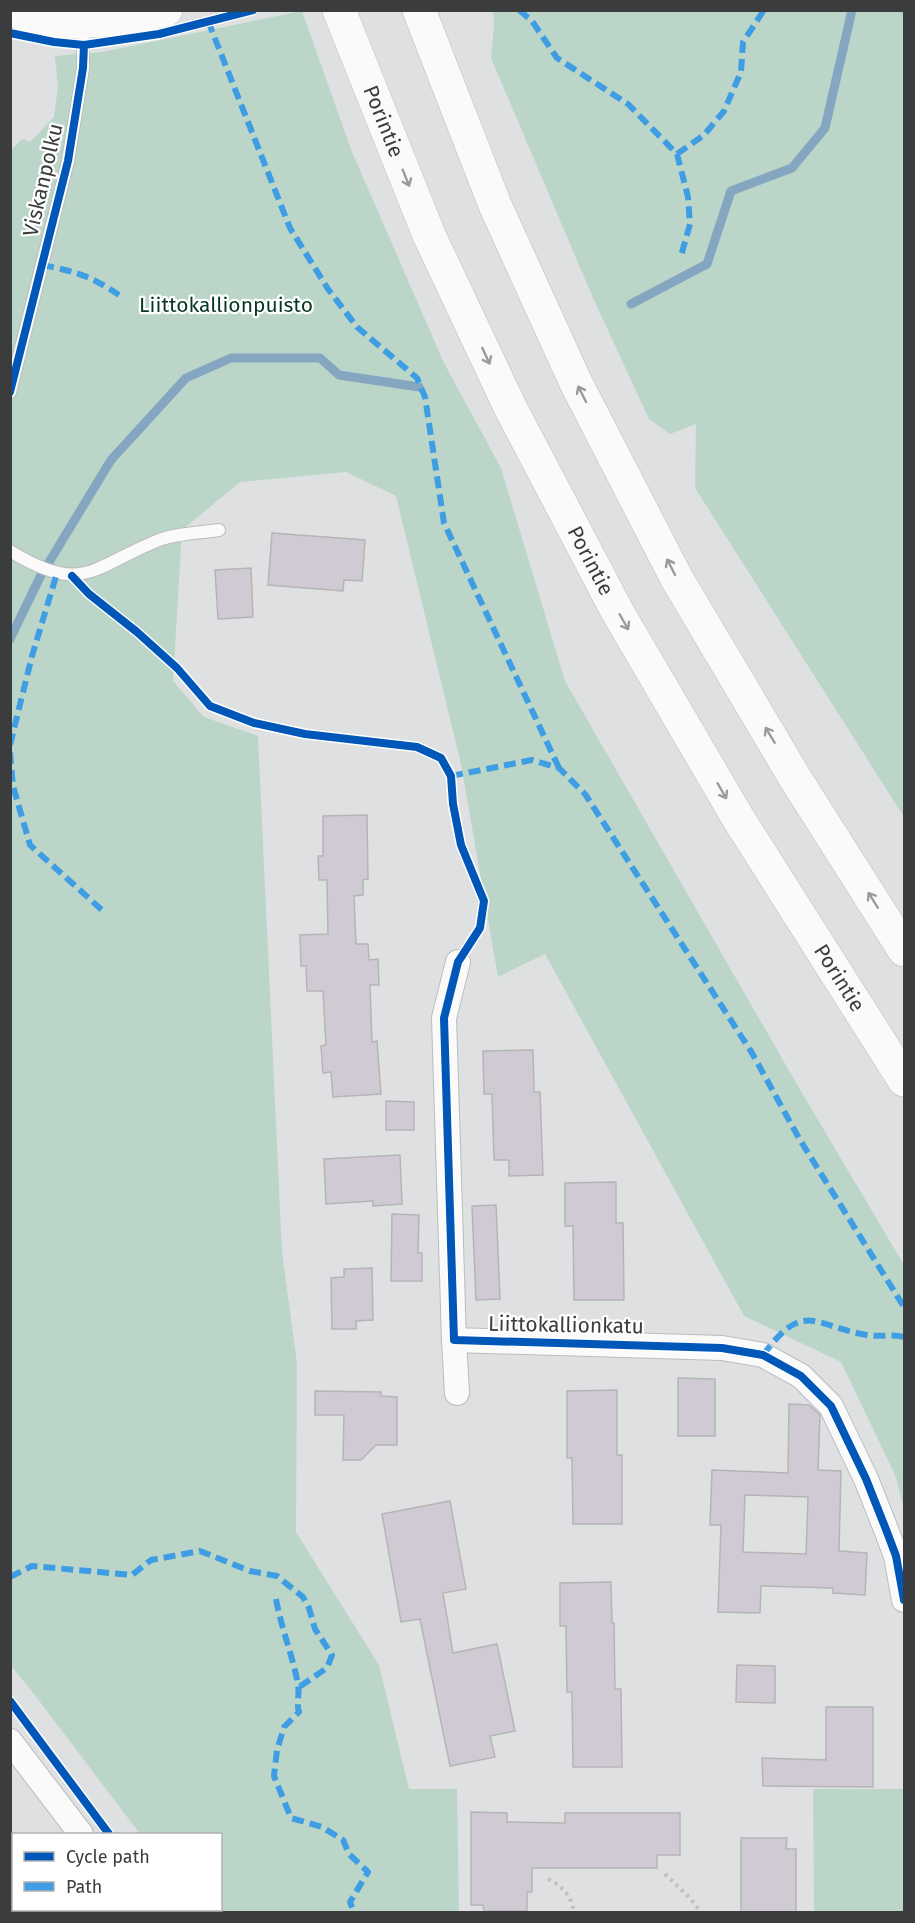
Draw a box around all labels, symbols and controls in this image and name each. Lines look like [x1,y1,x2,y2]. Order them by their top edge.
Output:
street label: Porintie [358,82,410,161]
street label: Viskanpolku [17,121,69,239]
one-way arrow [401,168,412,187]
park label: Liittokallionpuisto [139,292,313,318]
one-way arrow [481,346,492,364]
one-way arrow [575,385,587,403]
street label: Porintie [562,521,620,600]
one-way arrow [665,558,676,576]
one-way arrow [618,614,630,631]
one-way arrow [764,727,776,744]
one-way arrow [716,782,728,799]
one-way arrow [867,893,879,909]
street label: Porintie [808,939,870,1017]
street label: Liittokallionkatu [488,1311,644,1339]
legend [12,1833,222,1911]
text: Cycle path [66,1846,150,1868]
text: Path [66,1876,102,1898]

